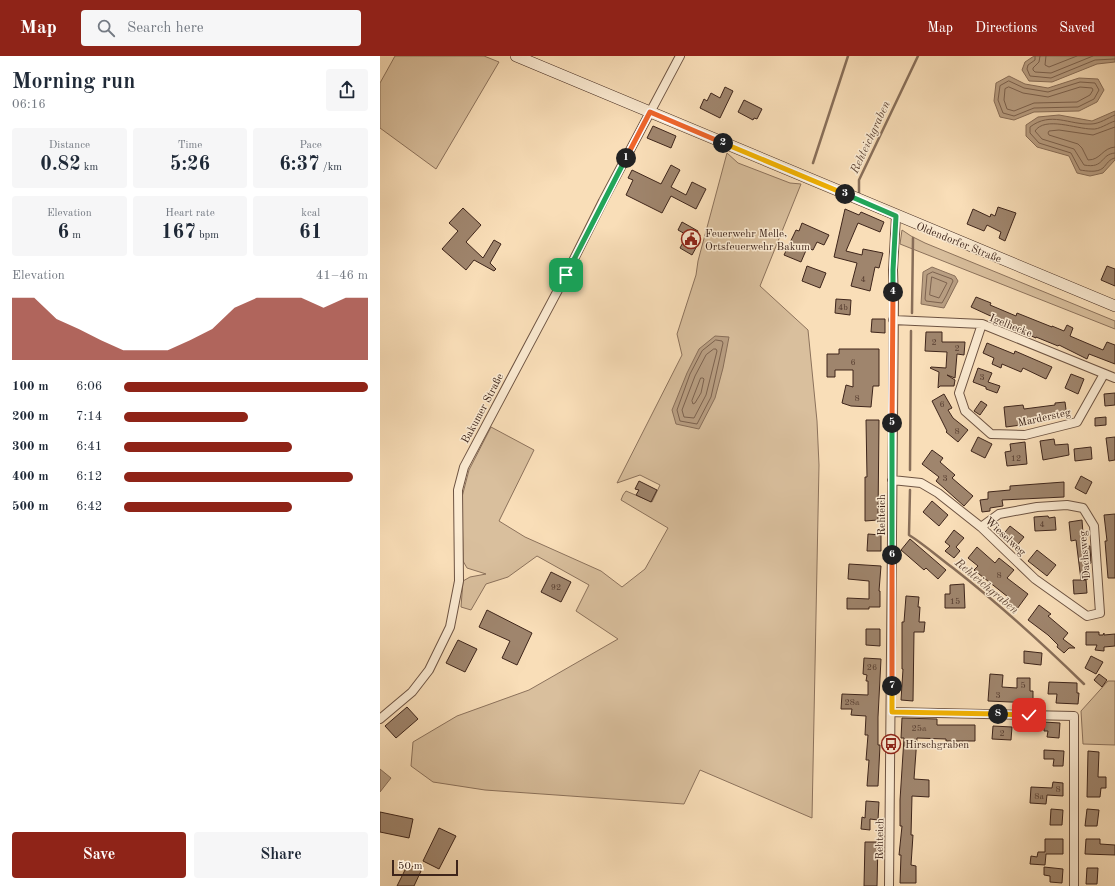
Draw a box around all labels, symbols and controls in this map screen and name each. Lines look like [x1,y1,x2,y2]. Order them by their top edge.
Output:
search box [81,10,361,46]
icon: search [95,17,117,39]
text: Map [20,19,57,38]
text: Search here [127,21,204,36]
text: Map [927,21,953,35]
text: Directions [975,21,1037,35]
text: Saved [1059,21,1095,35]
button: share [326,69,368,111]
text: Morning run [12,71,135,93]
text: 06:16 [12,98,46,111]
water label: Rehteichgraben [848,99,893,176]
pin: 2 [713,133,733,153]
text: 2 [720,137,726,148]
text: Distance [49,140,90,151]
text: Time [178,140,202,151]
text: Pace [300,140,322,151]
pin: 1 [616,148,636,168]
text: 1 [623,152,629,163]
text: 0.82 [40,155,81,175]
text: 5:26 [170,155,210,175]
text: 6:37 [279,155,320,175]
text: km [81,162,98,173]
text: /km [320,162,342,173]
pin: 3 [835,184,855,204]
text: 3 [842,188,848,199]
text: Elevation [47,208,92,219]
text: Heart rate [165,208,215,219]
text: kcal [301,208,320,219]
street label: Oldendorfer Straße [914,221,1003,266]
text: 6 [58,223,69,243]
text: 167 [161,223,196,243]
text: 61 [299,223,322,243]
public building icon: Feuerwehr Melle, Ortsfeuerwehr Bakum [680,228,702,250]
place label: Feuerwehr Melle, Ortsfeuerwehr Bakum [705,229,810,253]
text: m [69,230,81,241]
text: bpm [196,230,219,241]
pin [549,258,583,292]
icon: arrive [555,264,577,286]
text: Elevation [12,269,65,282]
text: 41–46 m [316,269,368,282]
house number: 4 [860,275,866,284]
pin: 4 [883,282,903,302]
text: 4 [890,286,896,297]
house number: 4b [838,303,848,312]
street label: Igelhecke [988,313,1033,340]
house number: 2 [931,338,937,347]
house number: 2 [954,344,960,353]
house number: 6 [850,358,856,367]
street label: Bakumer Straße [460,372,506,445]
house number: 3 [979,373,985,382]
text: 100 m [12,380,49,393]
text: 6:06 [76,380,102,393]
house number: 8 [854,394,860,403]
house number: 6 [939,400,945,409]
street label: Mardersteg [1017,407,1072,429]
text: 200 m [12,410,49,423]
text: 7:14 [76,410,102,423]
pin: 5 [882,413,902,433]
text: 5 [889,417,895,428]
house number: 8 [954,427,960,436]
text: 300 m [12,440,49,453]
text: 6:41 [76,440,102,453]
house number: 12 [1011,454,1021,463]
text: 400 m [12,470,49,483]
text: 6:12 [76,470,102,483]
house number: 3 [942,474,948,483]
street label: Rehteich [877,494,888,536]
text: 500 m [12,500,49,513]
text: 6:42 [76,500,102,513]
street label: Wieselweg [983,516,1027,559]
house number: 4 [1039,520,1045,529]
street label: Dachsweg [1078,530,1093,580]
pin: 6 [882,545,902,565]
text: 6 [889,549,895,560]
water label: Rehteichgraben [952,556,1020,617]
house number: 8 [996,571,1002,580]
house number: 92 [551,583,561,592]
house number: 15 [950,597,960,606]
house number: 26 [867,663,877,672]
pin: 7 [882,676,902,696]
text: 7 [889,680,895,691]
house number: 5 [1020,681,1026,690]
house number: 3 [995,691,1001,700]
house number: 28a [845,698,860,707]
pin [1012,698,1046,732]
pin: 8 [988,704,1008,724]
icon: check [1018,704,1040,726]
text: 8 [995,708,1001,719]
house number: 25a [912,724,927,733]
house number: 2 [999,729,1005,738]
bus stop icon: Hirschgraben [880,733,902,755]
place label: Hirschgraben [905,740,969,751]
house number: 8 [1055,785,1061,794]
house number: 8a [1034,792,1044,801]
street label: Rehteich [875,818,886,860]
button: Save [12,832,186,878]
button: Share [194,832,368,878]
scale bar [392,858,458,877]
text: 50 m [398,861,423,872]

